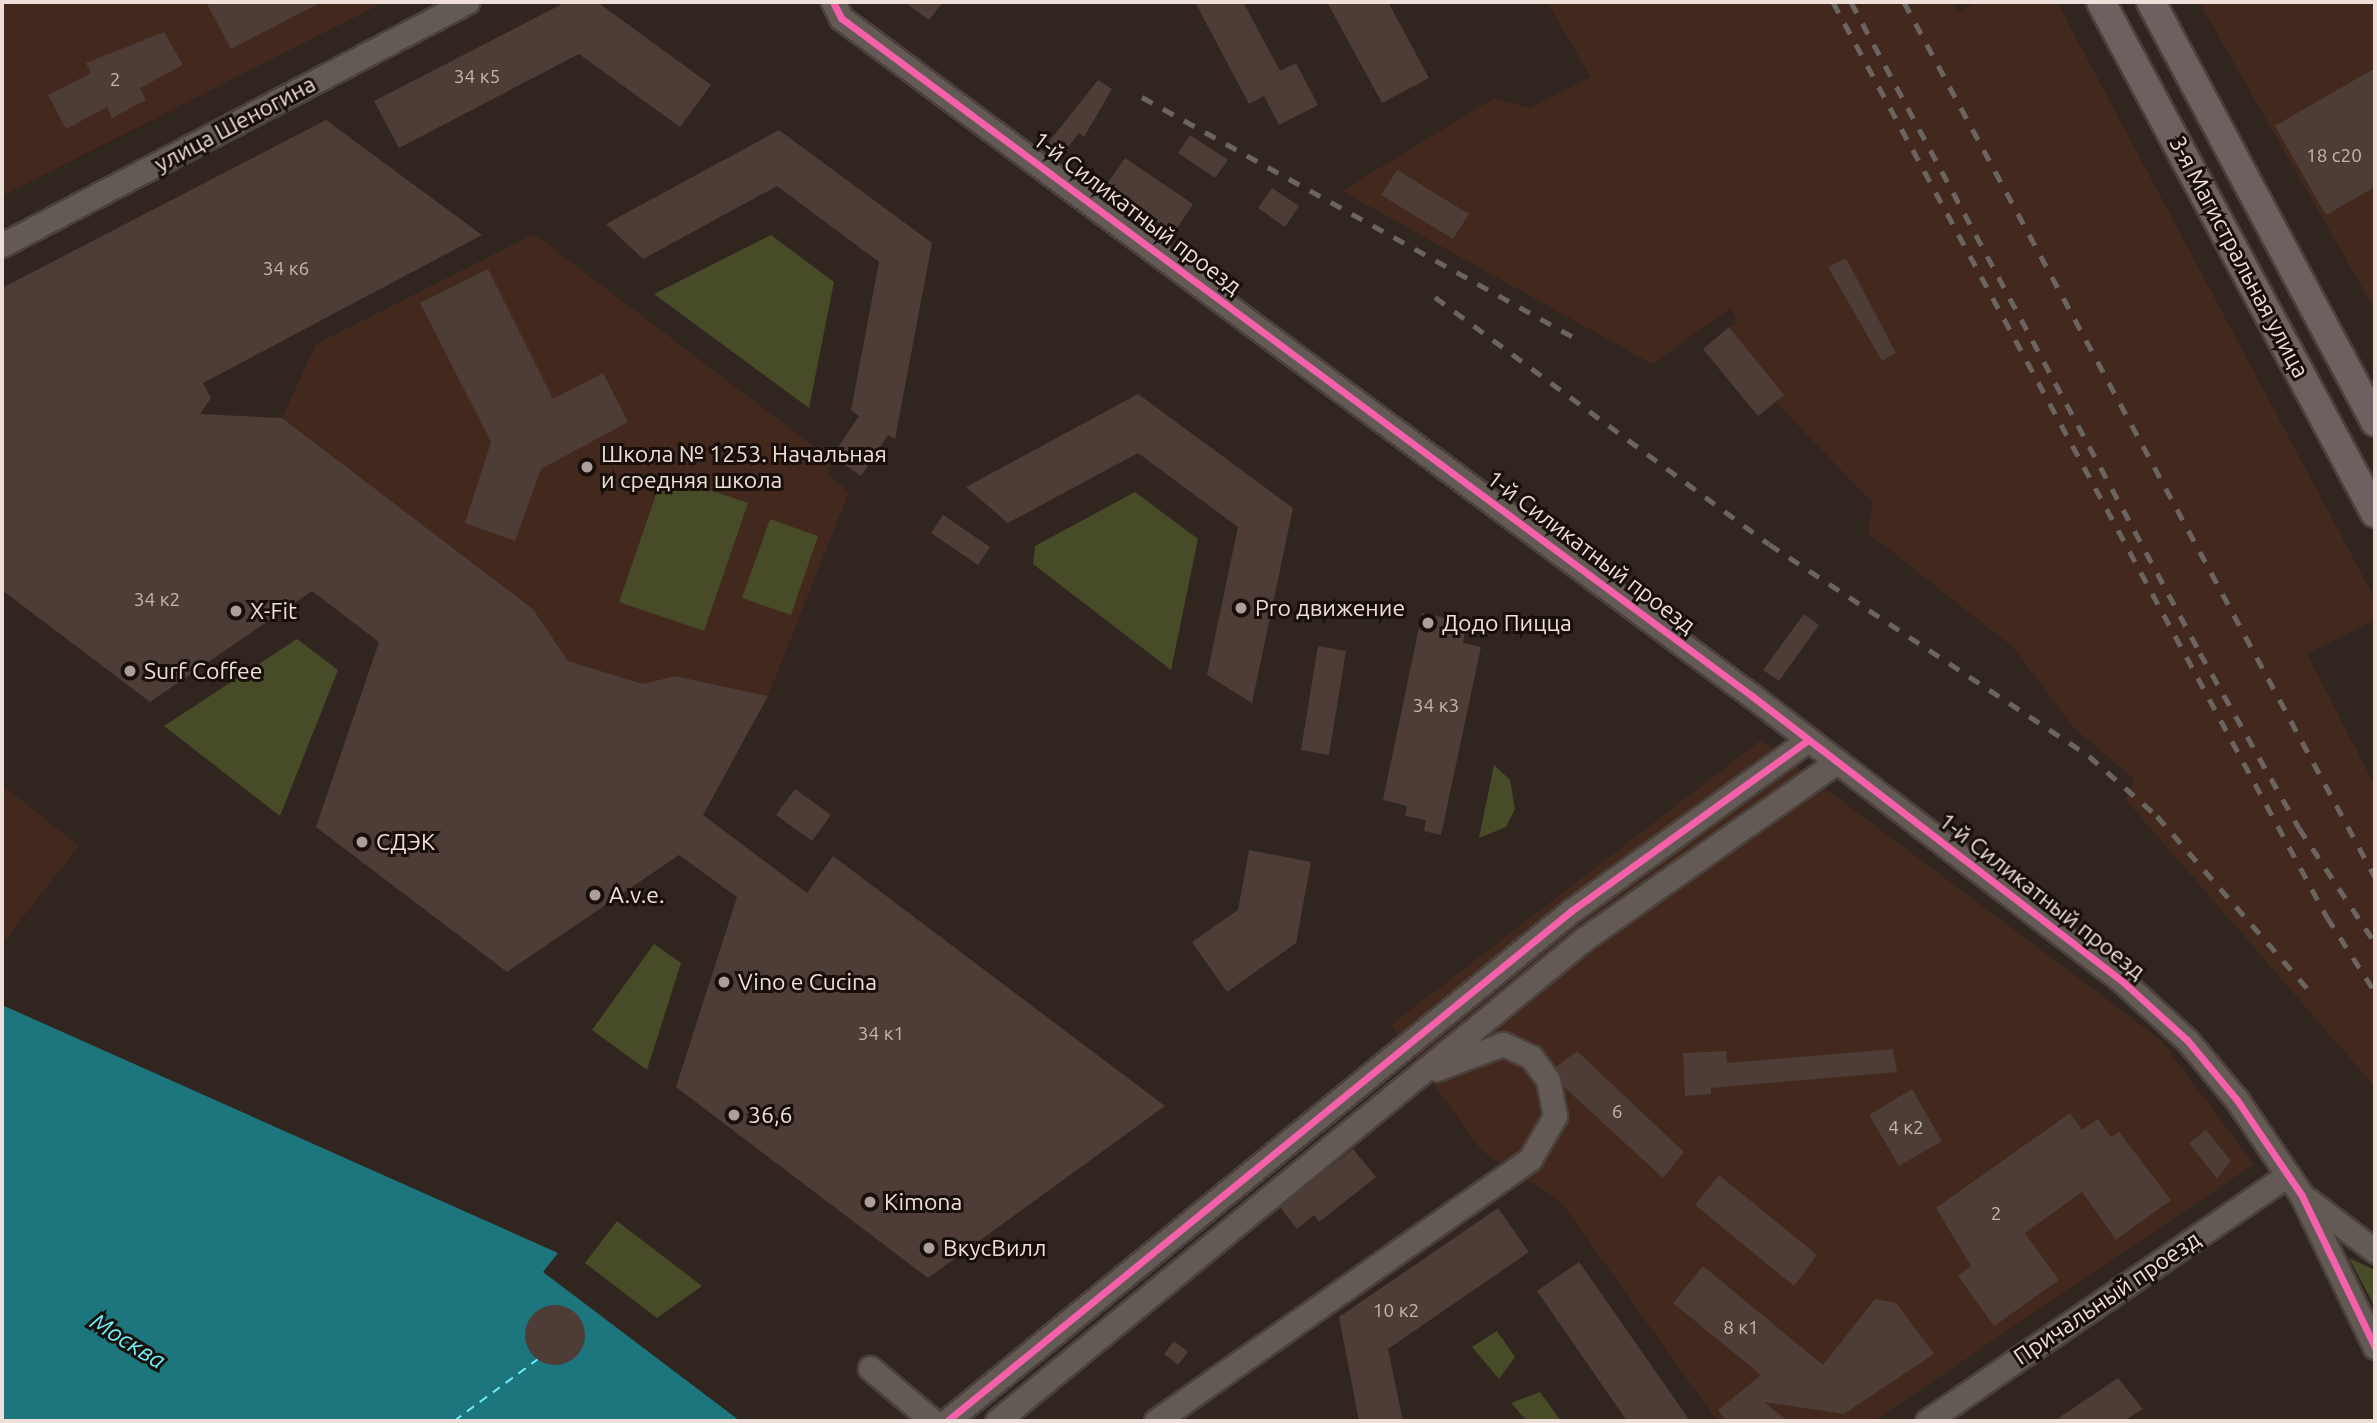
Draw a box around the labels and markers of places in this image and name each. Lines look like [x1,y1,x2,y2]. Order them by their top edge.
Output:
place label: Школа № 1253. Начальная и средняя школа [601,440,887,494]
marker: Школа № 1253. Начальная и средняя школа [579,459,595,475]
place label: Pro движение [1255,594,1405,622]
place label: X-Fit [250,597,297,625]
marker: Pro движение [1233,600,1249,616]
marker: X-Fit [228,603,244,619]
place label: Додо Пицца [1442,609,1572,637]
marker: Додо Пицца [1420,615,1436,631]
place label: Surf Coffee [144,657,262,685]
marker: Surf Coffee [122,663,138,679]
place label: СДЭК [376,828,435,856]
marker: СДЭК [354,834,370,850]
place label: A.v.e. [609,881,665,909]
marker: A.v.e. [587,887,603,903]
place label: Vino e Cucina [738,968,877,996]
marker: Vino e Cucina [716,974,732,990]
place label: 36,6 [748,1101,793,1129]
marker: 36,6 [726,1107,742,1123]
place label: Kimona [884,1188,962,1216]
marker: Kimona [862,1194,878,1210]
place label: ВкусВилл [943,1234,1046,1262]
marker: ВкусВилл [921,1240,937,1256]

